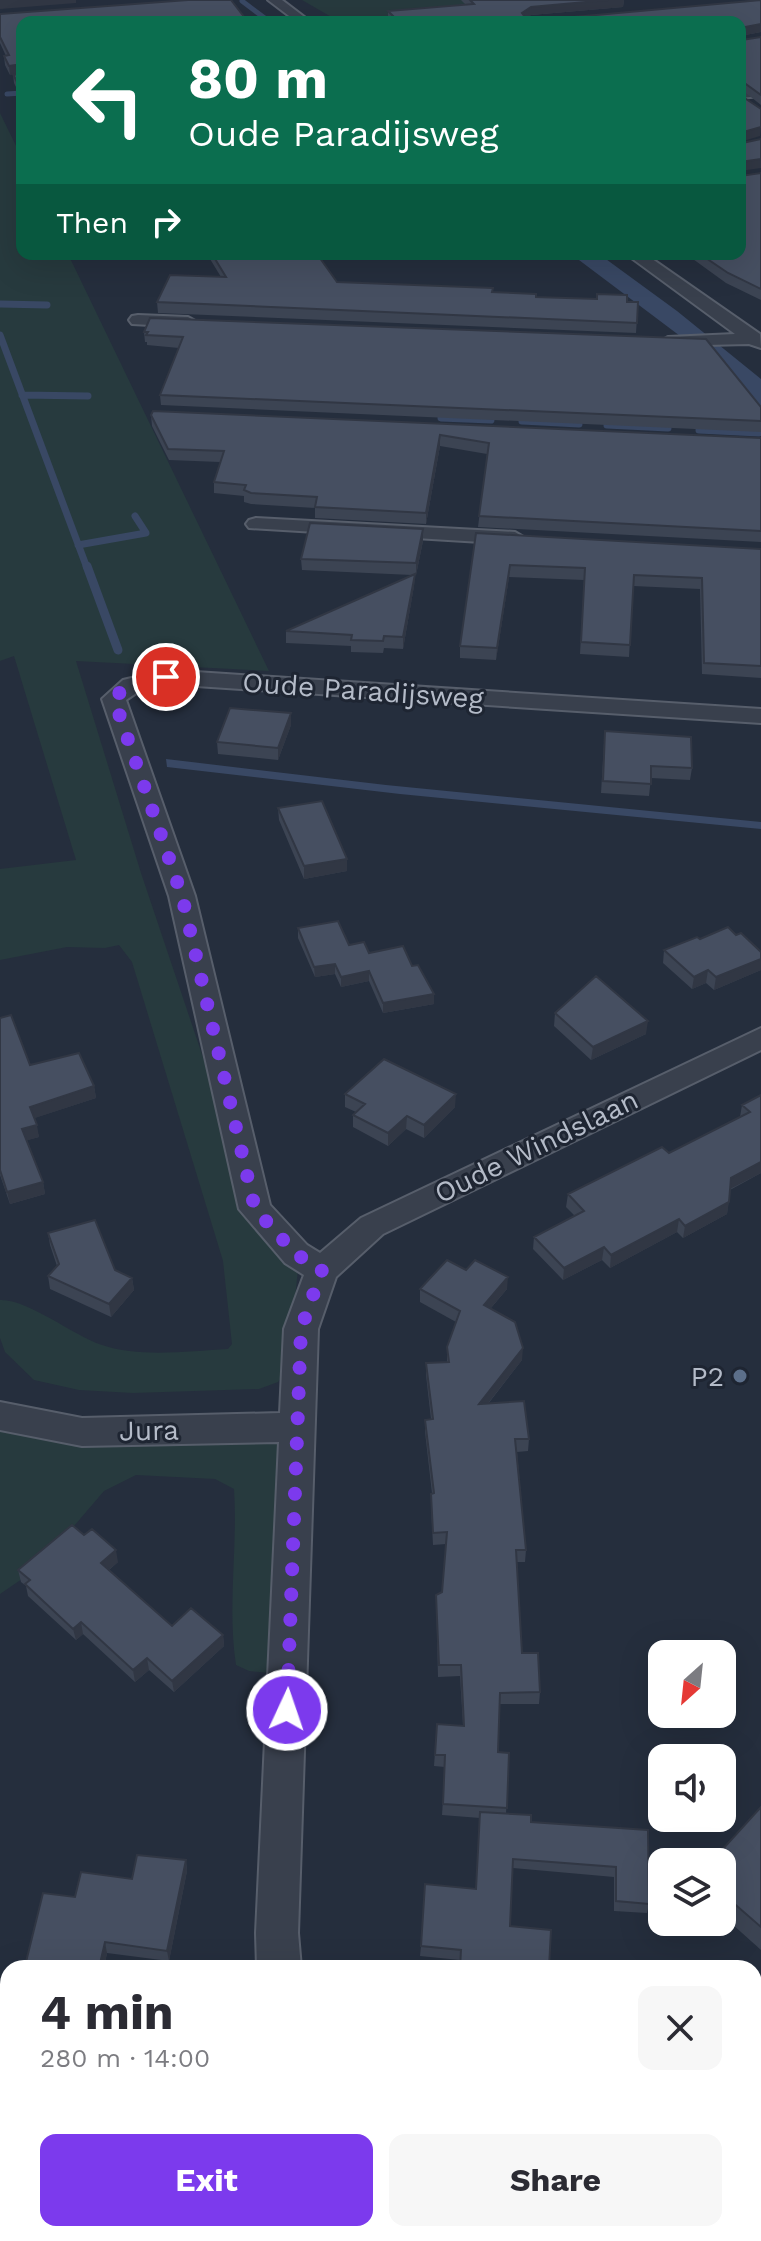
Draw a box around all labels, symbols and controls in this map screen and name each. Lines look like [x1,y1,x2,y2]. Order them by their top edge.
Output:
text: 80 m [188,46,328,112]
icon: left [56,48,160,152]
text: Oude Paradijsweg [188,113,499,155]
icon: right [144,200,188,244]
text: Then [56,205,128,240]
pin [132,643,200,711]
icon: arrive [144,655,188,699]
street label: Oude Paradijsweg [241,666,485,715]
street label: Oude Windslaan [429,1083,643,1210]
place label: P2 [691,1360,724,1393]
marker: P2 [731,1367,749,1385]
street label: Jura [119,1413,179,1448]
north arrow [648,1640,736,1728]
map controls [648,1640,736,1936]
position arrow [245,1668,329,1752]
button: sound [648,1744,736,1832]
button: layers [648,1848,736,1936]
text: 4 min [40,1984,174,2041]
button: close [638,1986,722,2070]
text: 280 m · 14:00 [40,2043,210,2073]
button: Exit [40,2134,373,2226]
button: Share [389,2134,722,2226]

